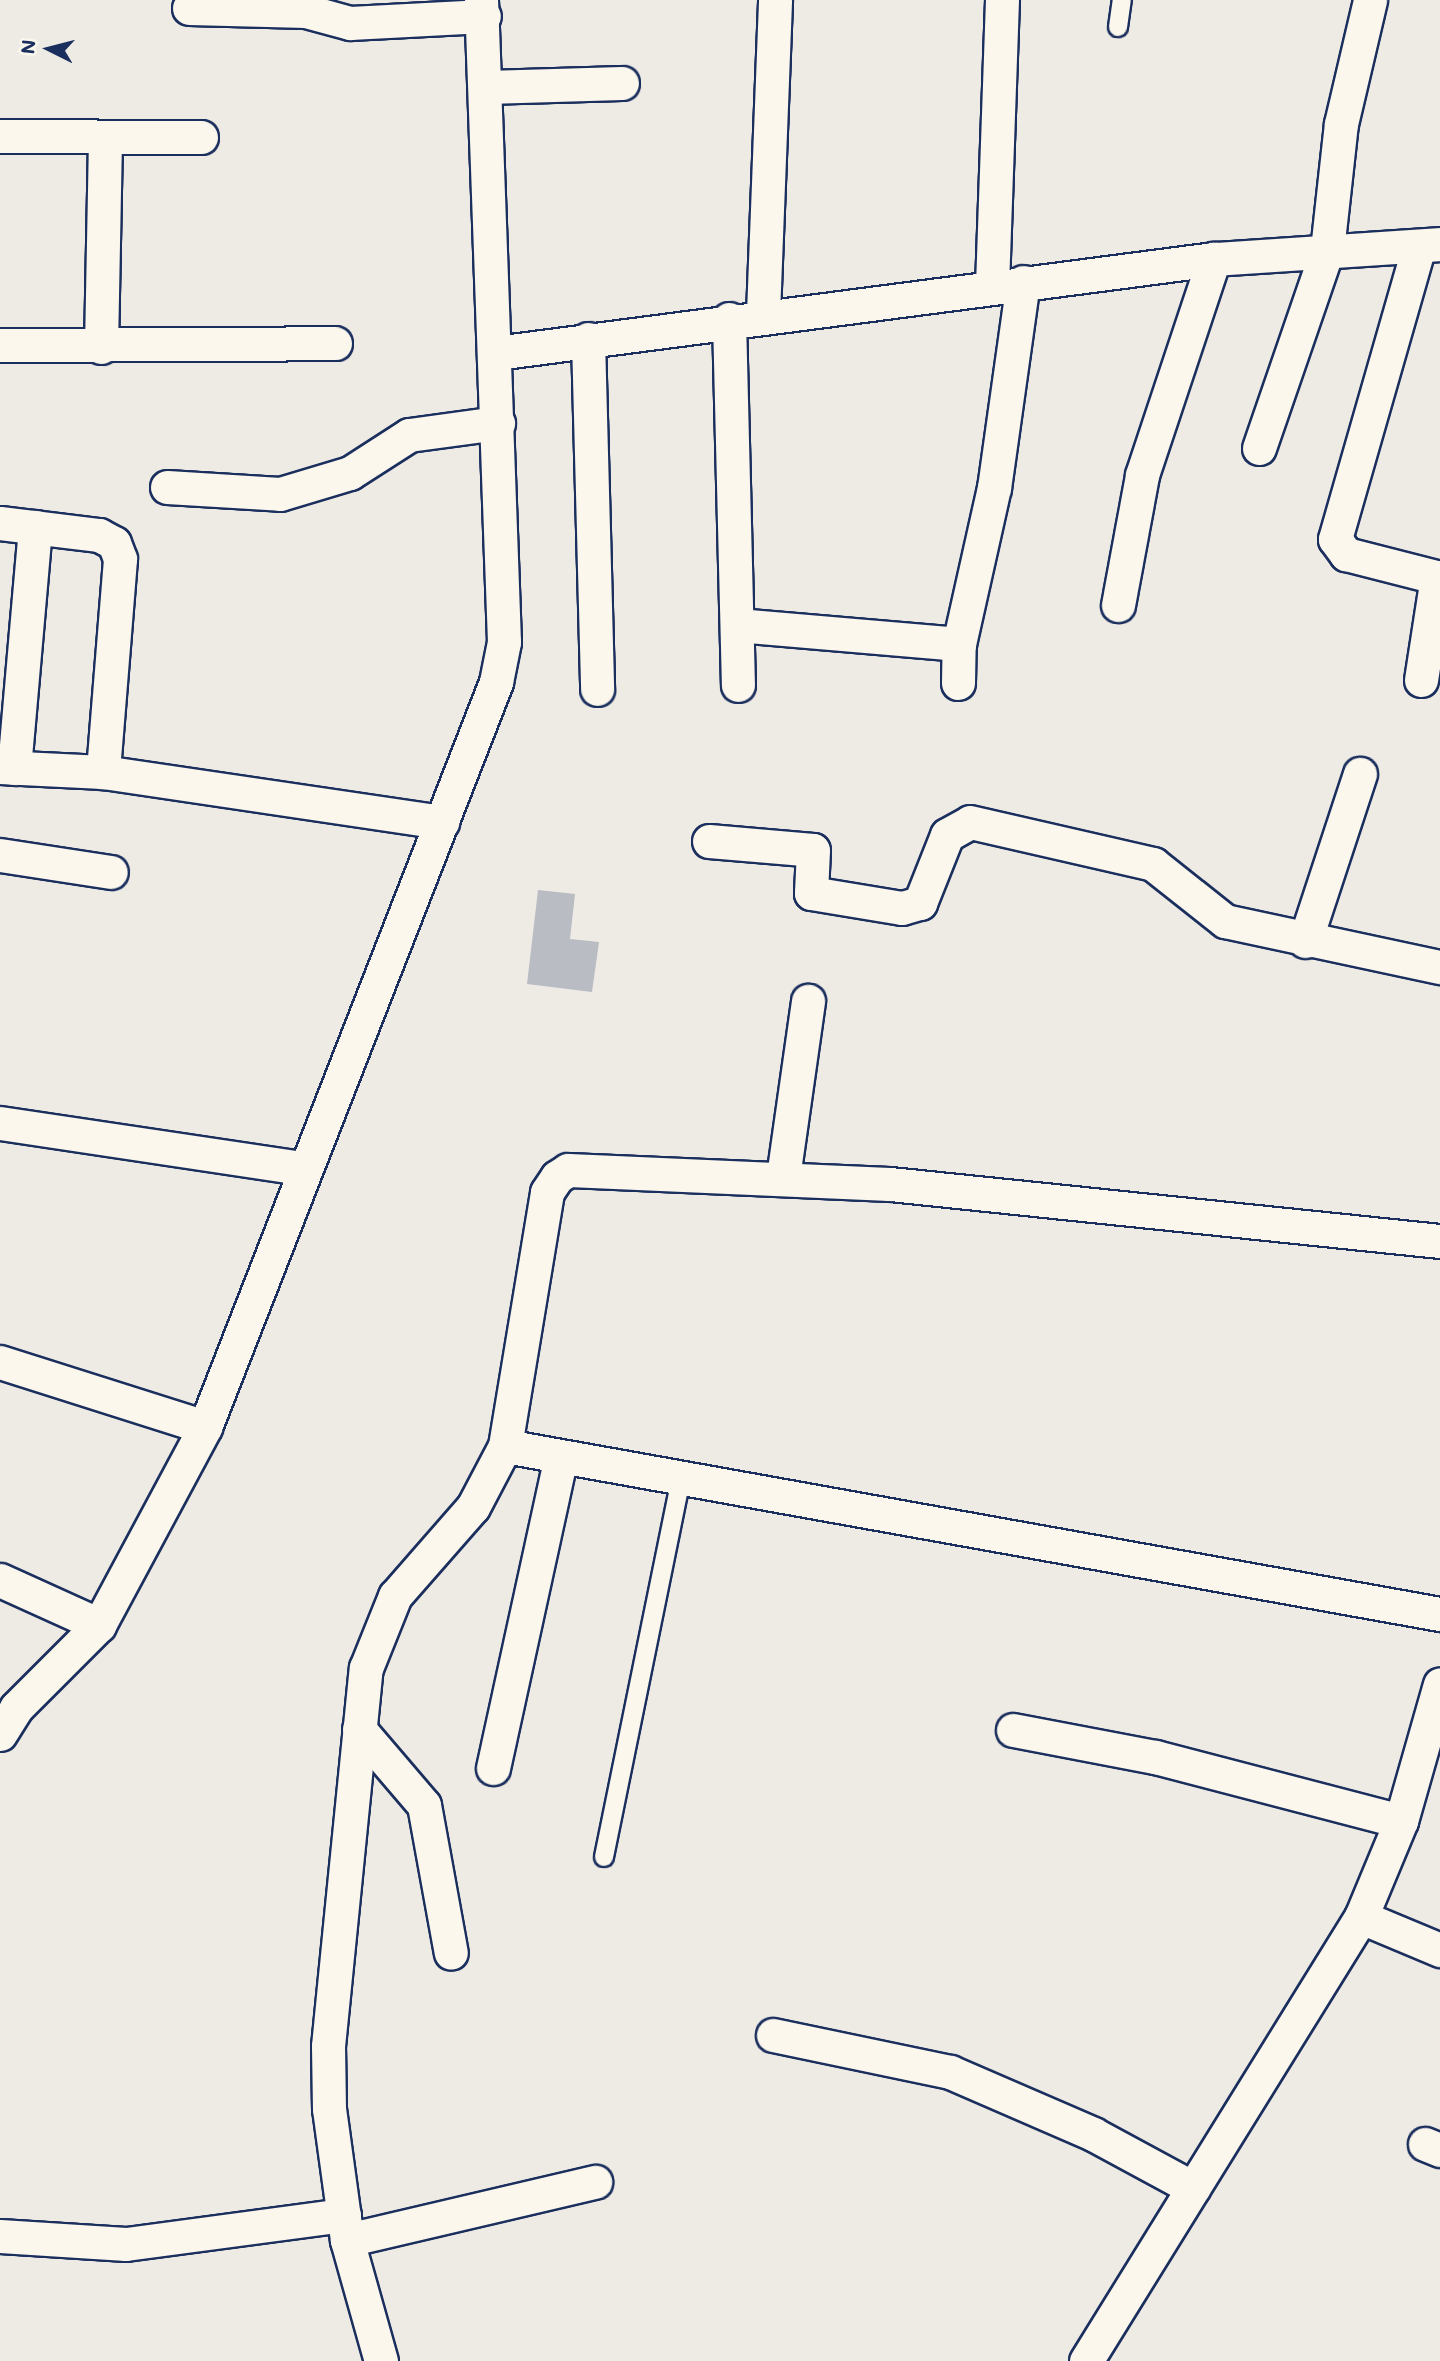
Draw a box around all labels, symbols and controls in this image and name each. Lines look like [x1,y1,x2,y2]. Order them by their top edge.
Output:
north arrow [14,14,84,84]
text: N [14,38,41,55]

